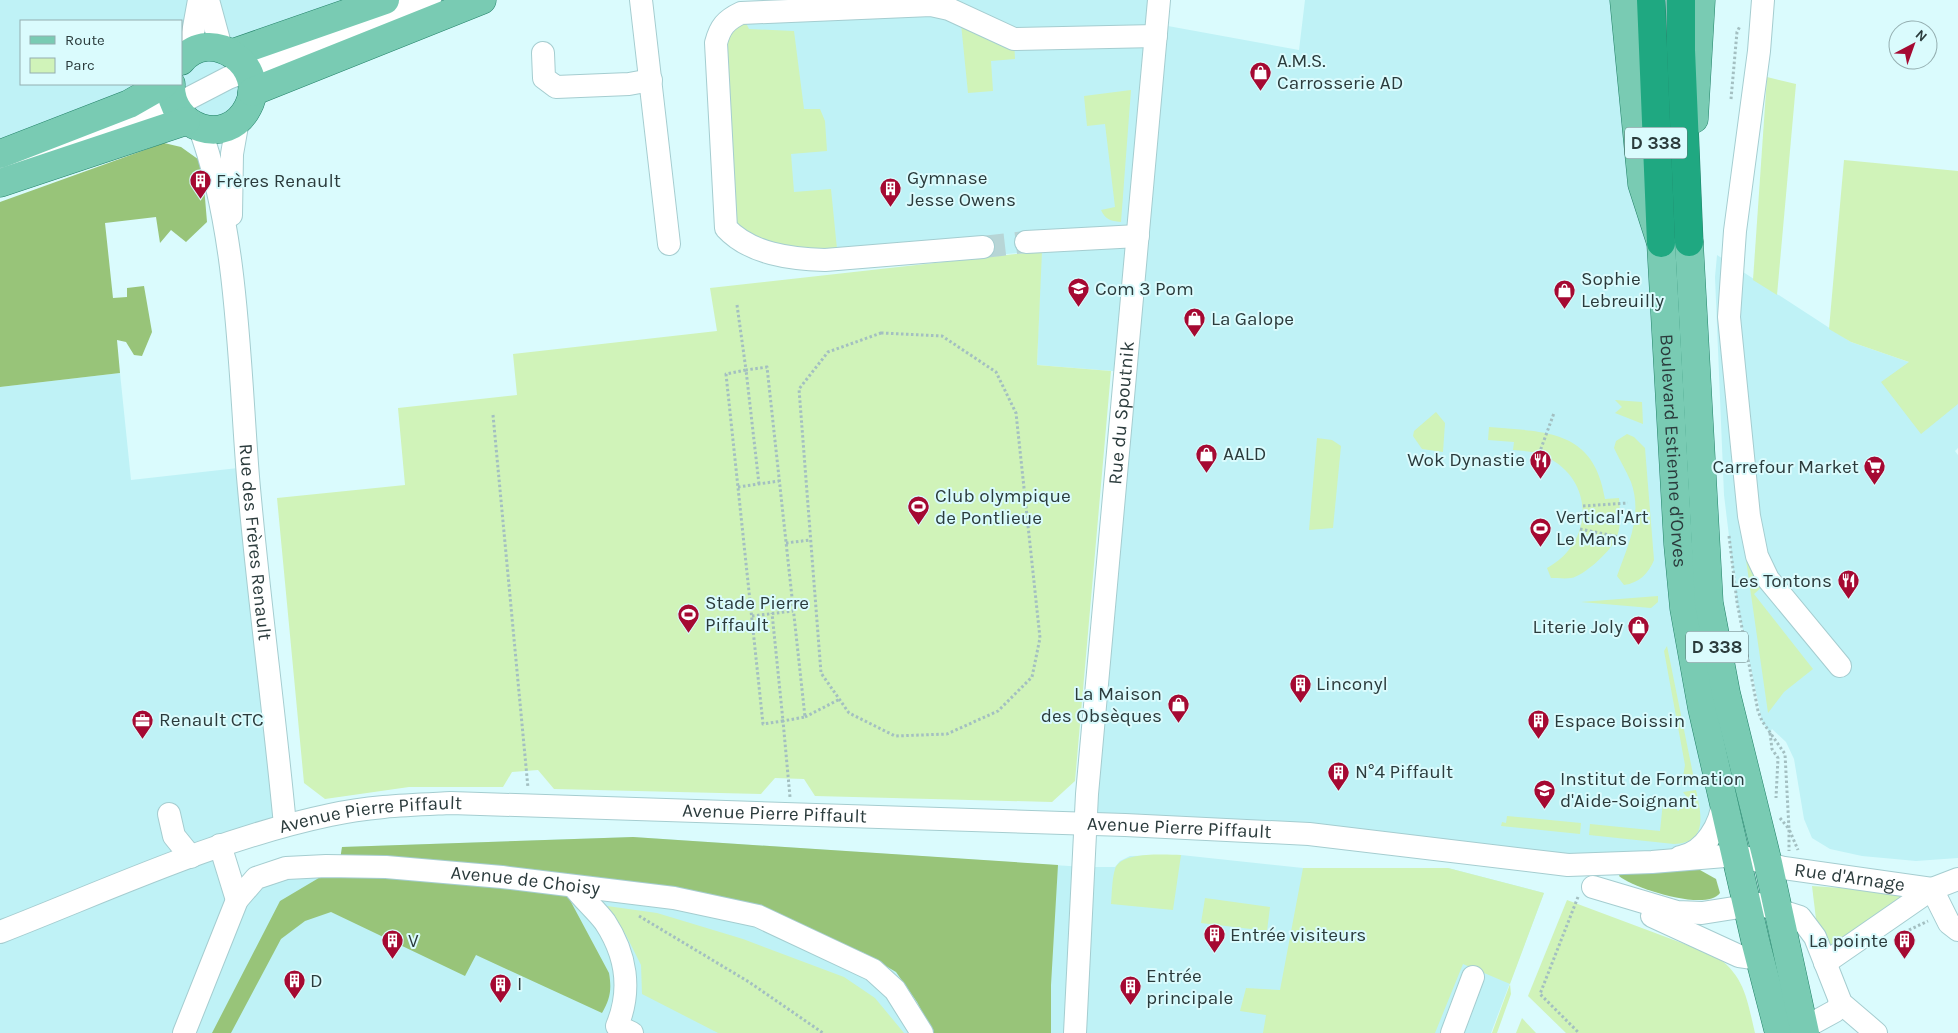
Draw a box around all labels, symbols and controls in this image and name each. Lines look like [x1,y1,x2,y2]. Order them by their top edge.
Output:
legend [20,20,182,85]
north arrow [1888,20,1938,70]
text: N [1912,26,1931,45]
text: Route [65,31,105,49]
place label: A.M.S. Carrosserie AD [1277,50,1403,94]
text: Parc [65,56,95,74]
shop icon: A.M.S. Carrosserie AD [1249,60,1273,91]
road number: D 338 [1625,128,1687,158]
place label: Gymnase Jesse Owens [907,167,1016,211]
building icon: Frères Renault [188,169,212,200]
place label: Frères Renault [216,170,341,192]
building icon: Gymnase Jesse Owens [879,177,903,208]
place label: Sophie Lebreuilly [1581,268,1664,312]
school or university icon: Com 3 Pom [1067,277,1091,308]
place label: Com 3 Pom [1095,278,1194,300]
shop icon: Sophie Lebreuilly [1553,278,1577,309]
shop icon: La Galope [1183,307,1207,338]
place label: La Galope [1211,308,1294,330]
street label: Boulevard Estienne d'Orves [1655,333,1691,569]
street label: Rue du Spoutnik [1104,340,1139,486]
shop icon: AALD [1195,442,1219,473]
street label: Rue des Frères Renault [235,443,276,642]
place label: AALD [1223,443,1266,465]
restaurant icon: Wok Dynastie [1529,448,1553,479]
place label: Wok Dynastie [1407,449,1525,471]
supermarket icon: Carrefour Market [1863,455,1887,486]
place label: Carrefour Market [1713,456,1859,478]
place label: Club olympique de Pontlieue [935,485,1071,529]
sports icon: Club olympique de Pontlieue [907,495,931,526]
place label: Vertical'Art Le Mans [1556,506,1649,550]
sports icon: Vertical'Art Le Mans [1528,516,1552,547]
restaurant icon: Les Tontons [1836,569,1860,600]
place label: Les Tontons [1730,570,1832,592]
place label: Stade Pierre Piffault [705,592,809,636]
sports icon: Stade Pierre Piffault [677,602,701,633]
shop icon: Literie Joly [1627,615,1651,646]
place label: Literie Joly [1533,616,1623,638]
road number: D 338 [1686,632,1748,662]
building icon: Linconyl [1288,672,1312,703]
place label: Linconyl [1316,673,1388,695]
place label: La Maison des Obsèques [1041,683,1162,727]
shop icon: La Maison des Obsèques [1166,693,1190,724]
office icon: Renault CTC [131,708,155,739]
place label: Renault CTC [159,709,264,731]
building icon: Espace Boissin [1526,709,1550,740]
place label: Espace Boissin [1554,710,1685,732]
building icon: N°4 Piffault [1327,760,1351,791]
place label: N°4 Piffault [1355,761,1453,783]
place label: Institut de Formation d'Aide-Soignant [1560,768,1745,812]
school or university icon: Institut de Formation d'Aide-Soignant [1532,778,1556,809]
street label: Avenue Pierre Piffault [277,792,462,838]
street label: Avenue Pierre Piffault [682,800,867,828]
street label: Avenue Pierre Piffault [1087,813,1272,843]
street label: Rue d'Arnage [1793,859,1906,896]
street label: Avenue de Choisy [450,862,602,900]
building icon: Entrée visiteurs [1202,923,1226,954]
place label: Entrée visiteurs [1230,924,1366,946]
building icon: V [380,929,404,960]
building icon: La pointe [1892,929,1916,960]
place label: V [408,930,419,952]
place label: La pointe [1809,930,1888,952]
place label: Entrée principale [1146,965,1233,1009]
building icon: D [282,969,306,1000]
place label: D [310,970,323,992]
building icon: I [489,972,513,1003]
place label: I [517,973,522,995]
building icon: Entrée principale [1118,975,1142,1006]

